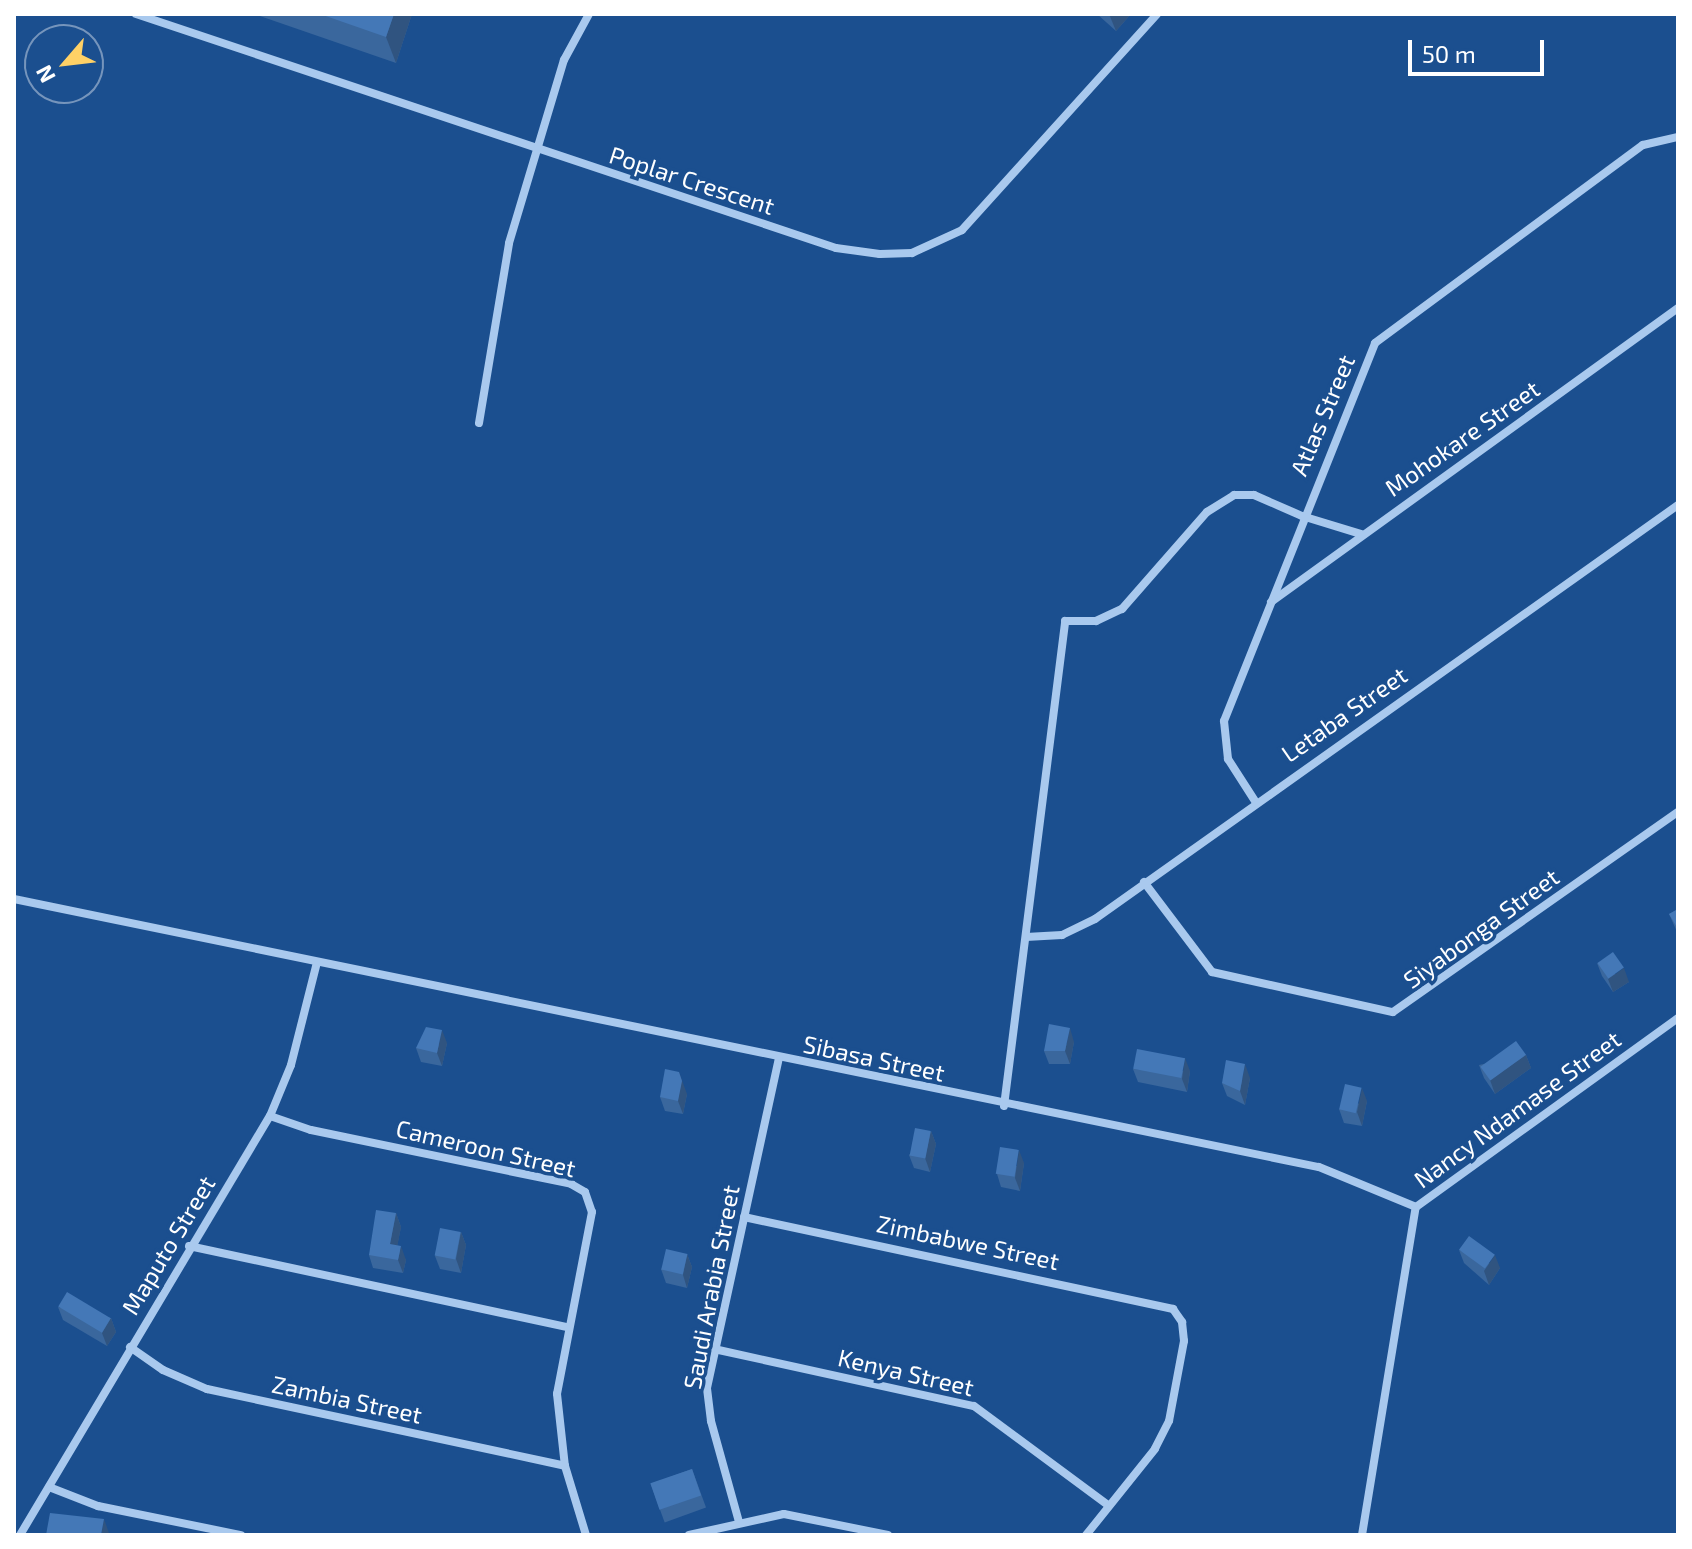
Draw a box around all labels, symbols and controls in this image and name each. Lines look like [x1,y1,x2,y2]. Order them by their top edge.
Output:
north arrow [24,24,104,104]
scale bar [1412,24,1548,74]
text: 50 m [1422,39,1476,68]
text: N [29,61,60,87]
street label: Poplar Crescent [606,140,778,220]
street label: Atlas Street [1284,350,1360,480]
street label: Mohokare Street [1379,374,1545,502]
street label: Letaba Street [1276,660,1412,768]
street label: Siyabonga Street [1398,862,1564,994]
street label: Nancy Ndamase Street [1408,1024,1626,1194]
street label: Sibasa Street [801,1029,947,1087]
street label: Cameroon Street [393,1113,579,1183]
street label: Maputo Street [115,1170,221,1320]
street label: Saudi Arabia Street [677,1182,745,1392]
street label: Zimbabwe Street [874,1209,1062,1275]
street label: Kenya Street [835,1342,977,1402]
street label: Zambia Street [269,1369,425,1429]

